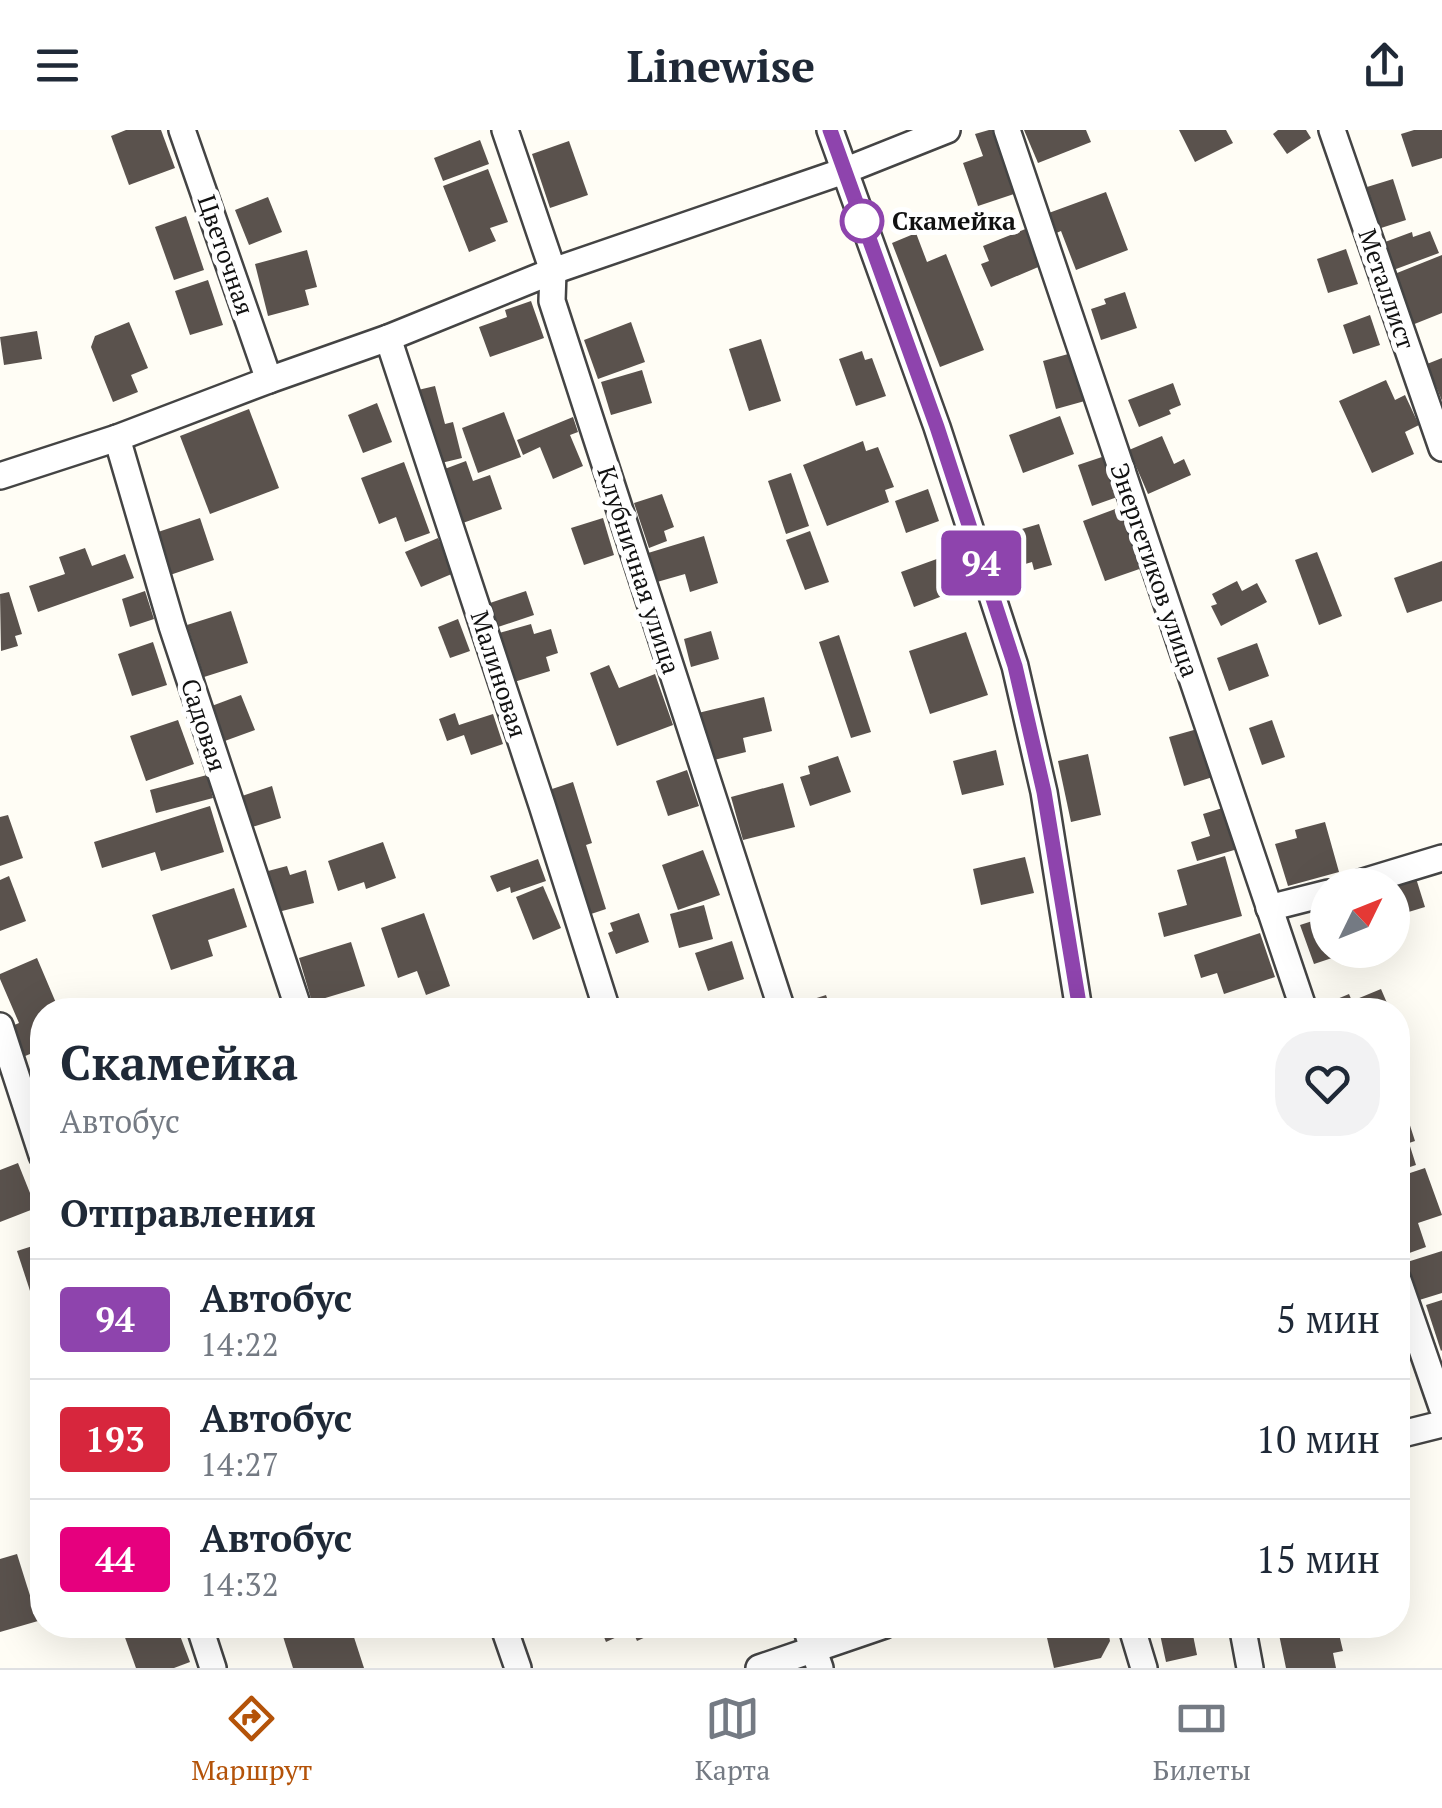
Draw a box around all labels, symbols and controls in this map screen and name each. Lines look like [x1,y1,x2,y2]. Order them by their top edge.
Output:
text: Linewise [627,35,815,95]
icon: menu [30,38,85,93]
icon: share [1357,38,1412,93]
street label: Цветочная [191,190,262,319]
marker: Скамейка [841,200,883,242]
place label: Скамейка [892,204,1016,237]
street label: Металлист [1351,224,1423,353]
street label: Энергетиков улица [1103,459,1208,682]
street label: Клубничная улица [590,462,689,678]
line badge: 94 [936,530,1026,596]
text: 94 [961,540,1001,586]
street label: Малиновая [463,606,535,741]
street label: Садовая [174,674,235,776]
north arrow [1310,868,1410,968]
map controls [1310,868,1410,968]
text: Скамейка [60,1030,298,1094]
button: heart [1275,1031,1380,1136]
text: Автобус [60,1100,180,1142]
text: Отправления [60,1188,316,1238]
text: Автобус [200,1273,352,1323]
text: 5 мин [1276,1294,1380,1344]
text: 94 [95,1296,135,1342]
text: 14:22 [200,1323,279,1365]
text: Автобус [200,1393,352,1443]
text: 10 мин [1256,1414,1380,1464]
text: 193 [85,1416,145,1462]
text: 14:27 [200,1443,279,1485]
text: Автобус [200,1513,352,1563]
text: 15 мин [1256,1534,1380,1584]
text: 44 [95,1536,135,1582]
text: 14:32 [200,1563,279,1605]
tab: Маршрут [191,1691,312,1788]
tab: Карта [695,1691,770,1788]
tab: Билеты [1153,1691,1251,1788]

